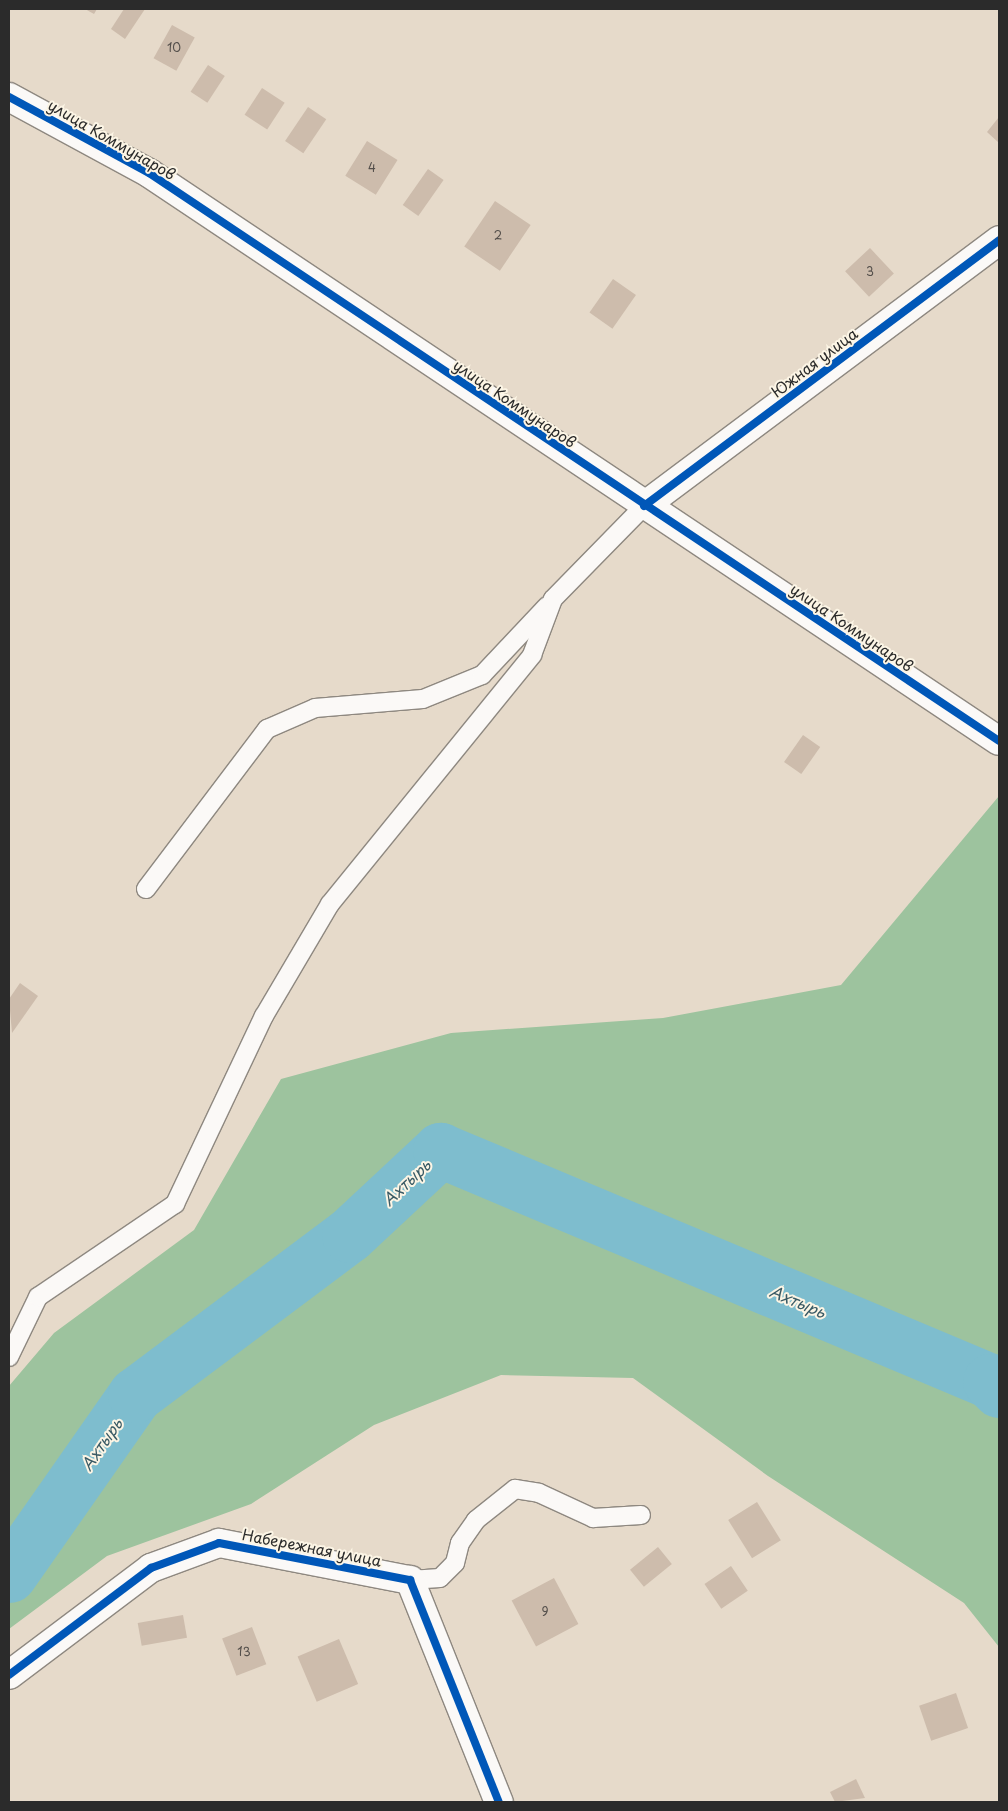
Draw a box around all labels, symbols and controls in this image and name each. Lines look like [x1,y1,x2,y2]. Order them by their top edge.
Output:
house number: 10 [167,41,181,55]
street label: улица Коммунаров [45,95,179,183]
house number: 4 [368,161,376,175]
house number: 2 [494,229,502,243]
house number: 3 [866,265,874,279]
street label: Южная улица [767,324,861,400]
street label: улица Коммунаров [450,355,580,451]
street label: улица Коммунаров [787,579,917,675]
water label: Ахтырь [378,1155,434,1209]
water label: Ахтырь [767,1281,829,1321]
water label: Ахтырь [76,1415,126,1473]
street label: Набережная улица [240,1525,384,1569]
house number: 9 [541,1605,549,1619]
house number: 13 [237,1645,251,1659]

